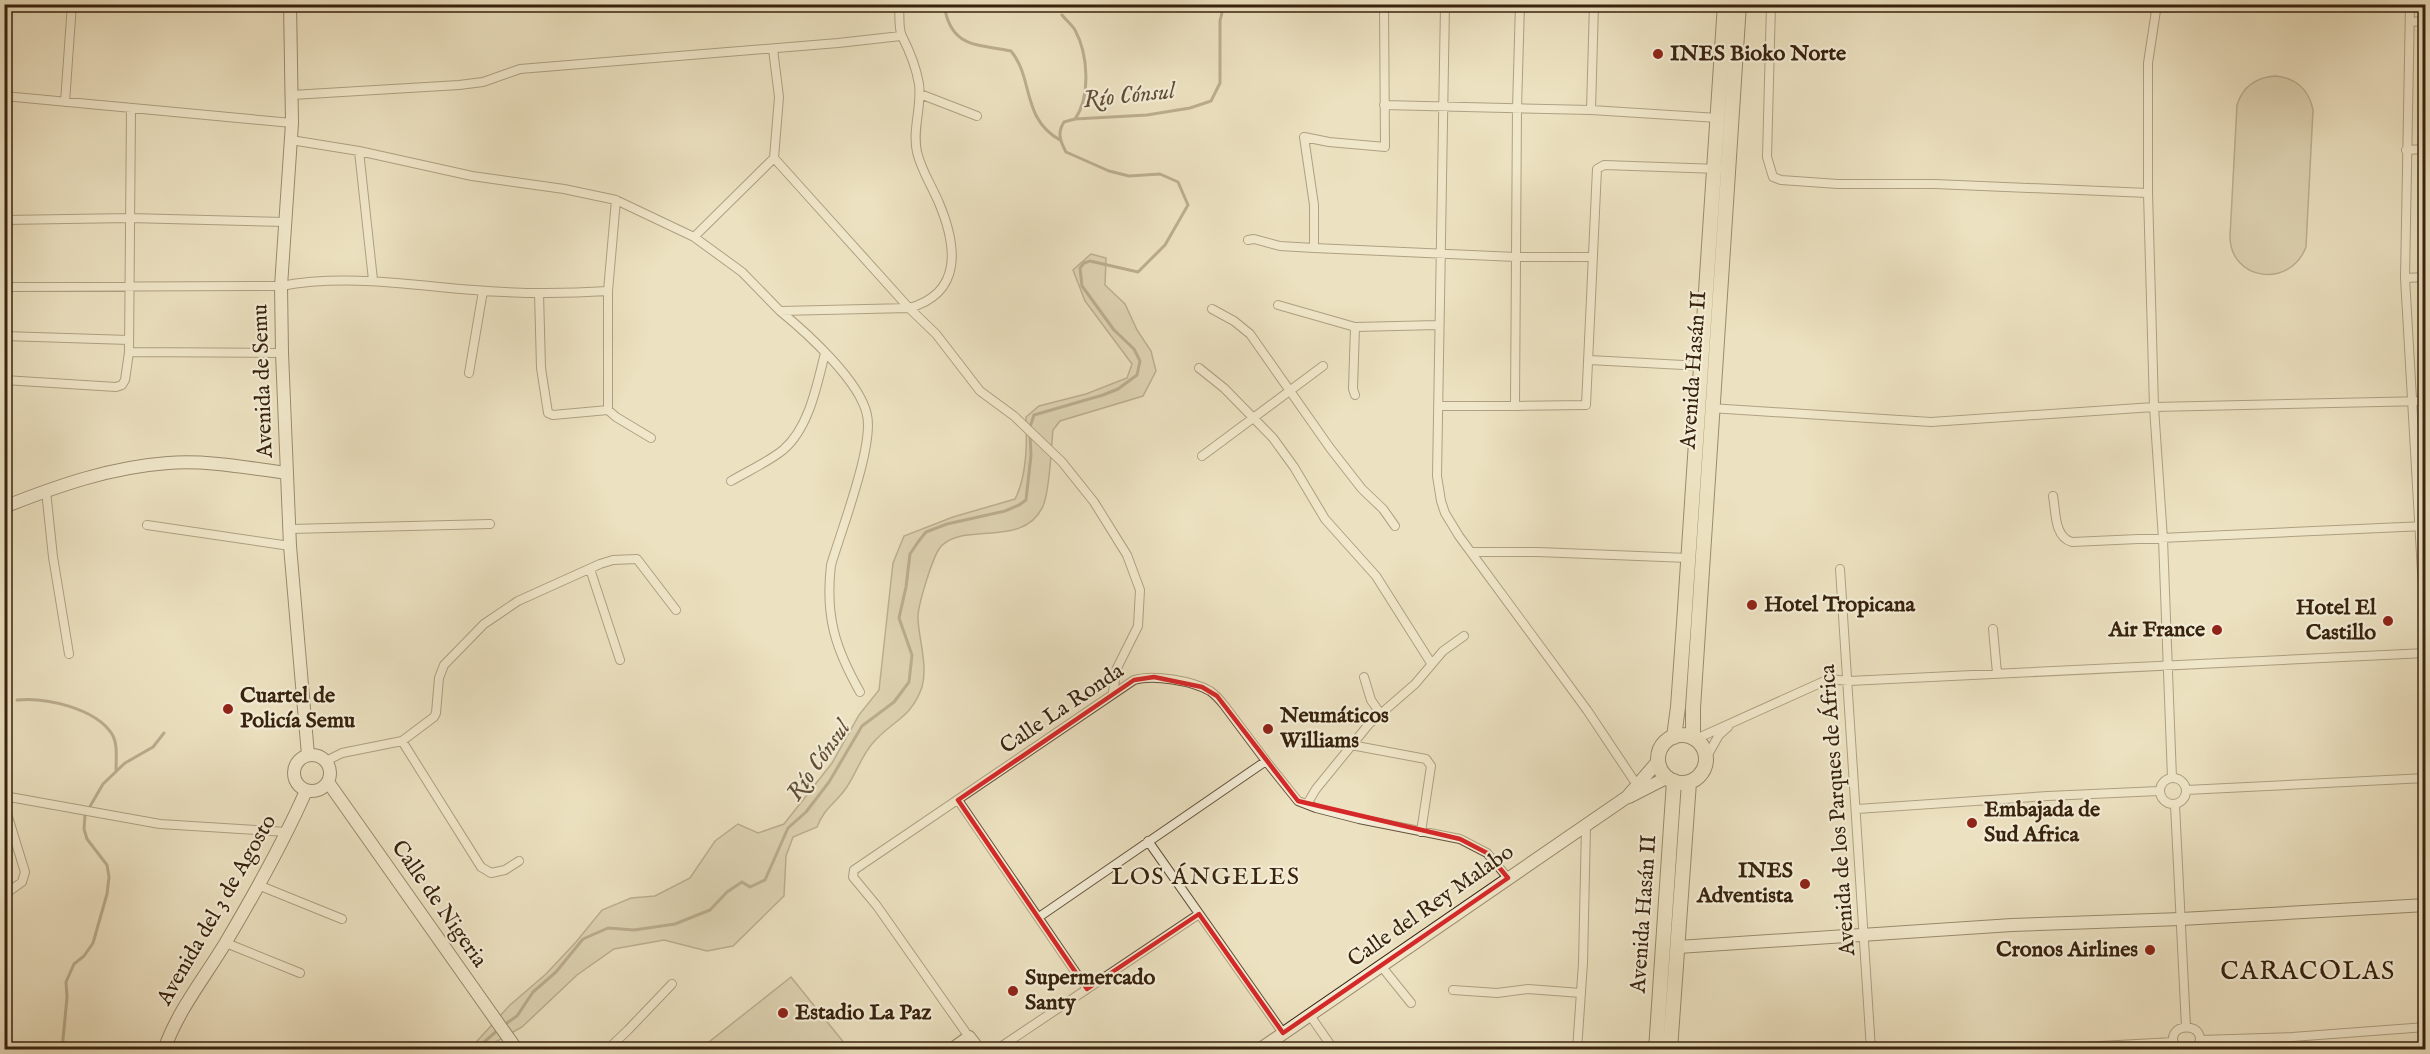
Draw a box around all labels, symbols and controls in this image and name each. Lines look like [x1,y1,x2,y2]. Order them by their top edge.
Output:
place label: INES Bioko Norte [1670,40,1846,68]
marker: INES Bioko Norte [1651,47,1665,61]
water label: Río Cónsul [1082,76,1179,116]
street label: Avenida Hasán II [1674,290,1714,451]
street label: Avenida de Semu [246,304,280,459]
place label: Hotel Tropicana [1764,591,1915,619]
place label: Hotel El Castillo [2296,594,2377,647]
marker: Hotel Tropicana [1745,598,1759,612]
marker: Hotel El Castillo [2381,614,2395,628]
place label: Air France [2108,616,2205,644]
marker: Air France [2210,623,2224,637]
street label: Calle La Ronda [995,657,1130,761]
street label: Avenida de los Parques de África [1814,663,1862,958]
place label: Cuartel de Policía Semu [240,682,356,735]
marker: Cuartel de Policía Semu [221,702,235,716]
place label: Neumáticos Williams [1279,702,1389,755]
water label: Río Cónsul [780,713,859,808]
marker: Neumáticos Williams [1261,722,1275,736]
place label: Embajada de Sud Africa [1984,796,2100,849]
street label: Avenida del 3 de Agosto [150,809,283,1011]
marker: Embajada de Sud Africa [1965,816,1979,830]
street label: Avenida Hasán II [1624,834,1664,995]
street label: Calle de Nigeria [385,835,493,973]
street label: Calle del Rey Malabo [1343,838,1520,974]
place label: INES Adventista [1696,857,1793,910]
district label: LOS ÁNGELES [1111,862,1301,893]
marker: INES Adventista [1798,877,1812,891]
place label: Cronos Airlines [1996,936,2138,964]
marker: Cronos Airlines [2143,943,2157,957]
district label: CARACOLAS [2220,955,2396,988]
place label: Supermercado Santy [1025,964,1156,1017]
marker: Supermercado Santy [1006,984,1020,998]
place label: Estadio La Paz [795,999,932,1027]
marker: Estadio La Paz [776,1006,790,1020]

